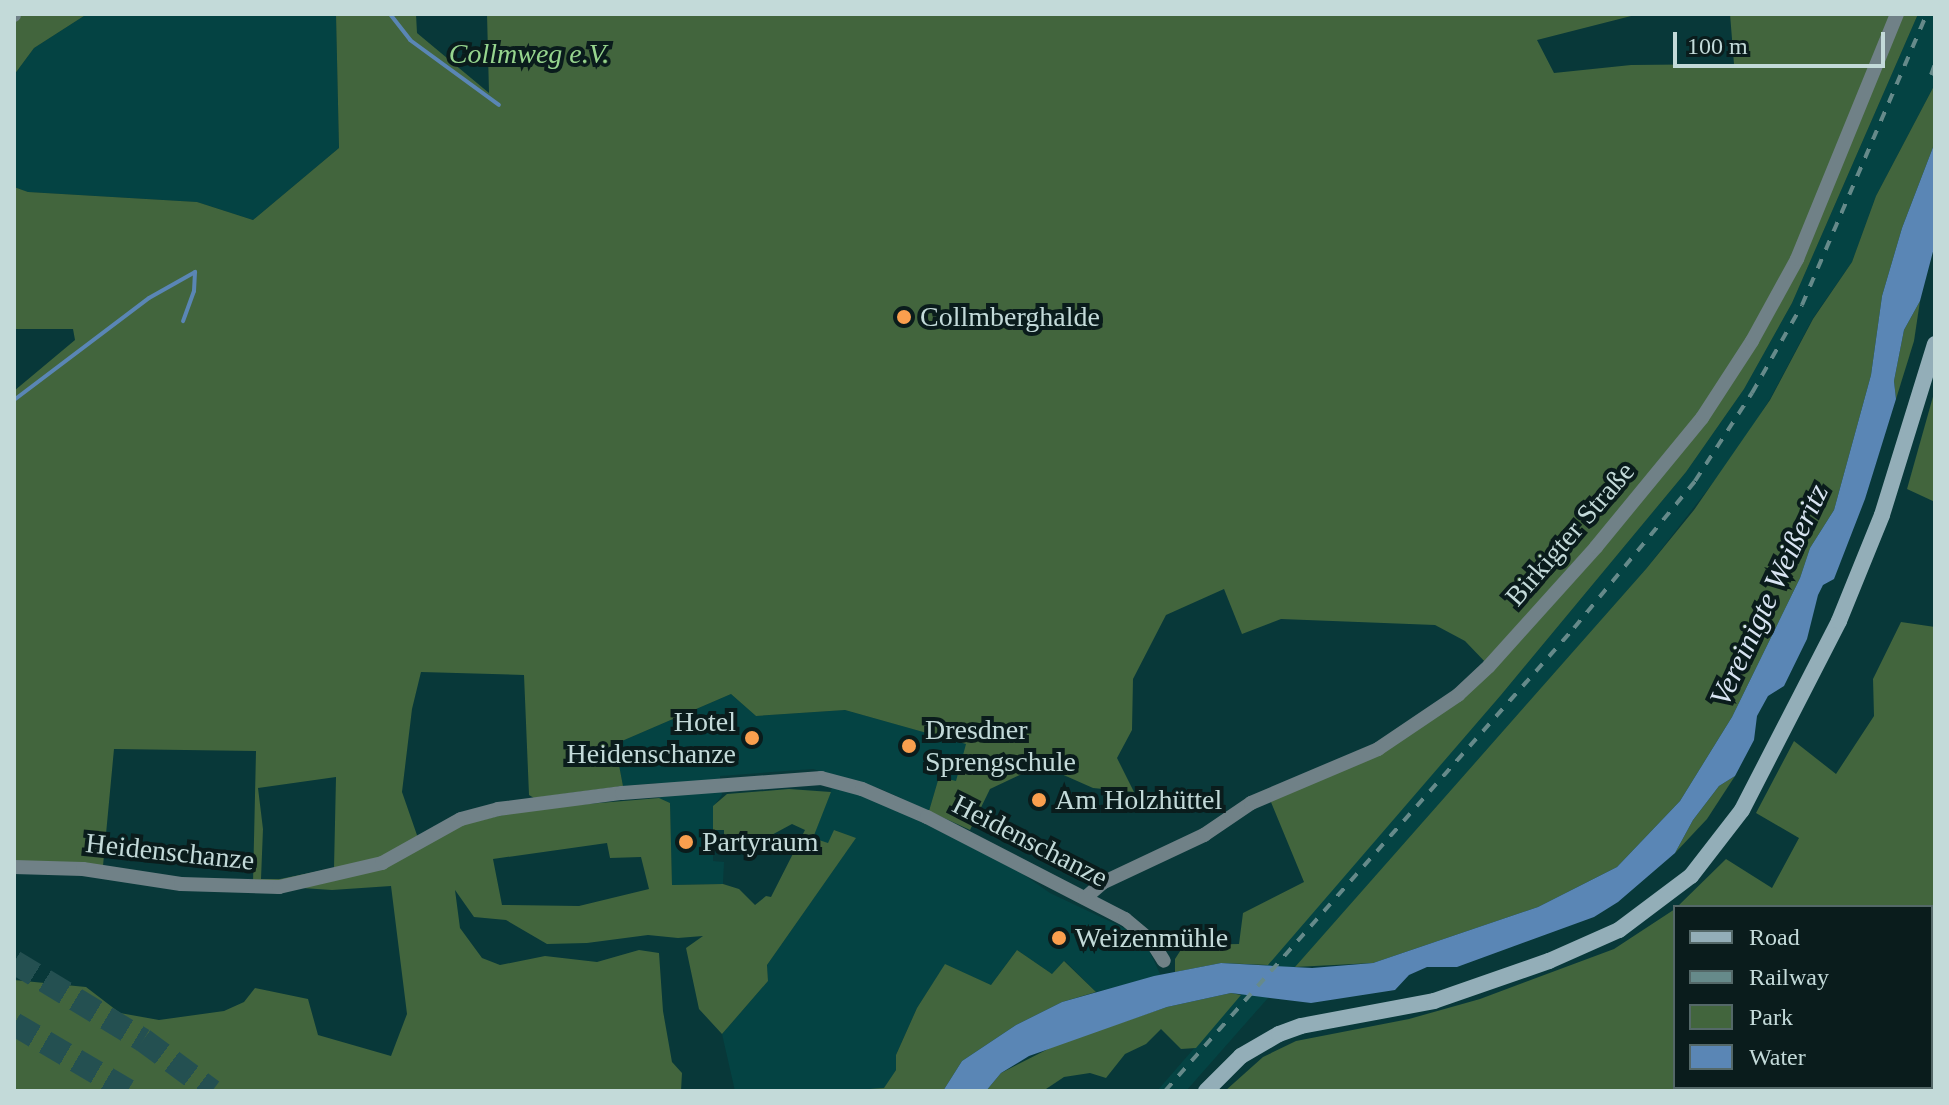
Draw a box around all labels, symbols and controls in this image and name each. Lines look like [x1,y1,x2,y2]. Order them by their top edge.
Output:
scale bar [1677,16,1889,66]
text: 100 m [1687,33,1748,59]
park label: Collmweg e.V. [449,37,609,71]
place label: Collmberghalde [920,300,1100,334]
marker: Collmberghalde [895,308,913,326]
street label: Birkigter Straße [1498,455,1642,613]
water label: Vereinigte Weißeritz [1702,479,1836,711]
place label: Hotel Heidenschanze [567,705,736,771]
place label: Dresdner Sprengschule [925,713,1076,779]
marker: Hotel Heidenschanze [743,729,761,747]
marker: Dresdner Sprengschule [900,737,918,755]
place label: Am Holzhüttel [1055,783,1222,817]
street label: Heidenschanze [947,788,1113,894]
marker: Am Holzhüttel [1030,791,1048,809]
place label: Partyraum [702,825,819,859]
street label: Heidenschanze [84,826,256,878]
marker: Partyraum [677,833,695,851]
legend [1673,905,1933,1089]
place label: Weizenmühle [1075,921,1228,955]
text: Road [1749,924,1800,950]
marker: Weizenmühle [1050,929,1068,947]
text: Railway [1749,964,1829,990]
text: Park [1749,1004,1793,1030]
text: Water [1749,1044,1806,1070]

